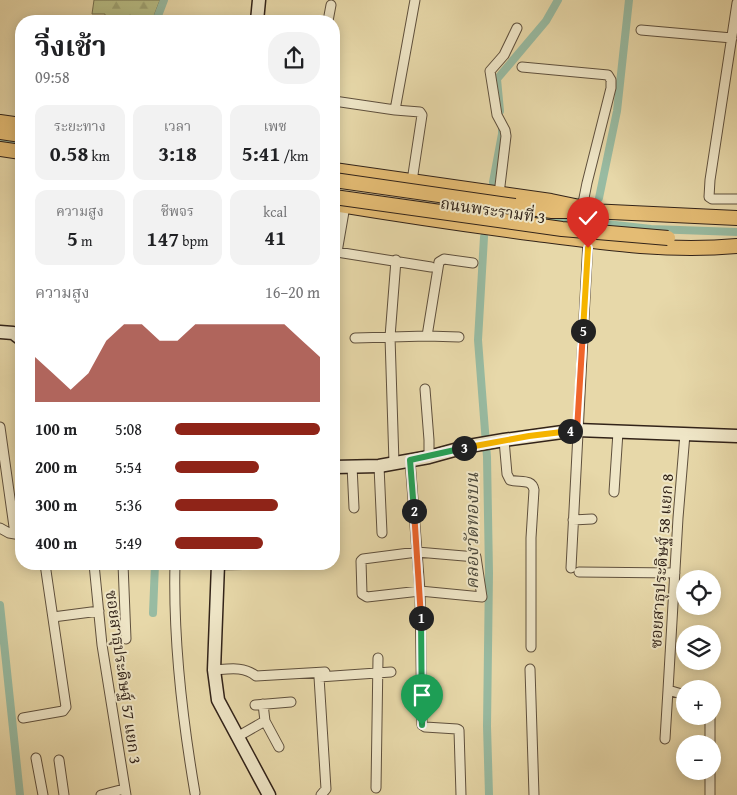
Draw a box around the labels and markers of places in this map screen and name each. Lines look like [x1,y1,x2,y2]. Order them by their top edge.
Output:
pin [567,197,609,248]
pin: 5 [570,318,596,344]
pin: 4 [558,418,582,444]
pin: 3 [452,436,476,460]
pin: 2 [402,498,426,524]
pin: 1 [408,606,434,630]
pin [401,674,443,725]

